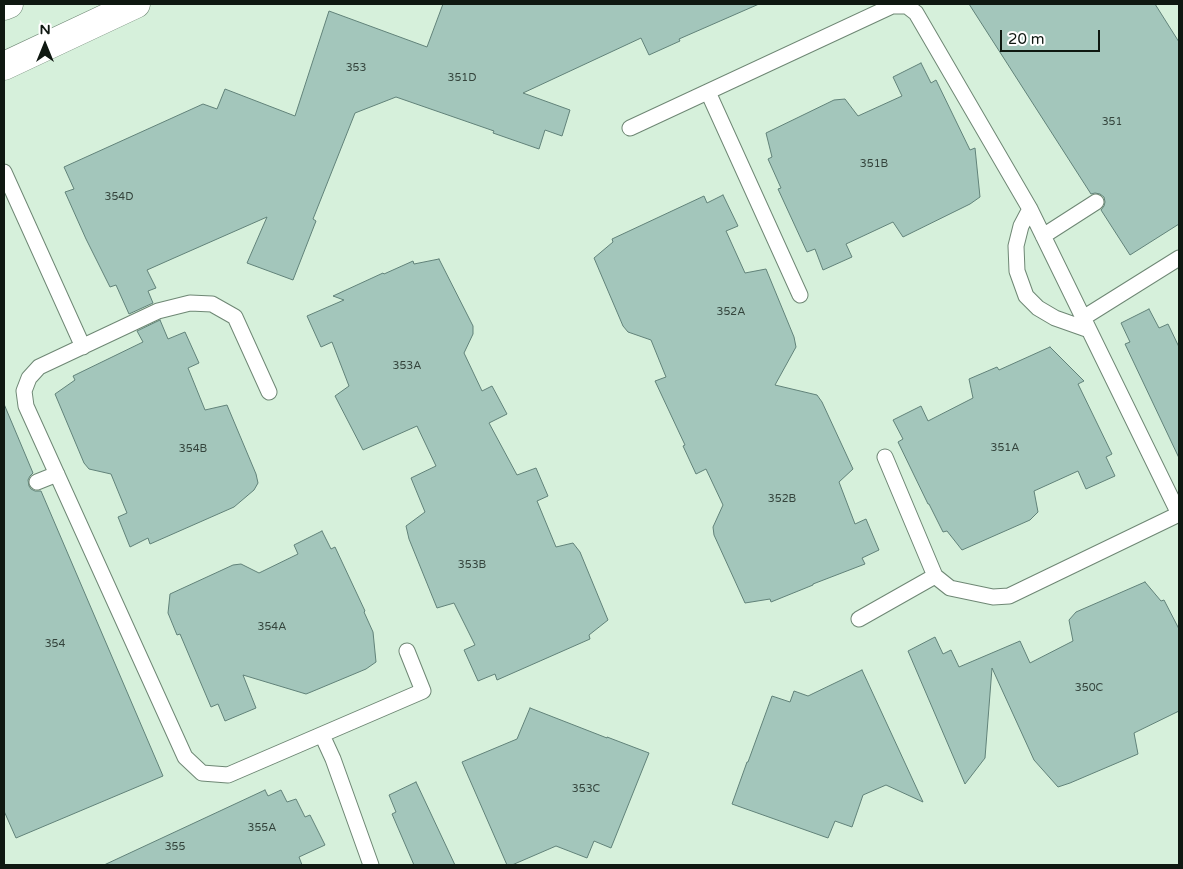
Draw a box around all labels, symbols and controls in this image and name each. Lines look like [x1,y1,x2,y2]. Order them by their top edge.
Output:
north arrow [20,20,70,70]
scale bar [1003,20,1103,52]
text: N [39,21,51,38]
text: 20 m [1008,30,1045,48]
house number: 353 [346,61,366,75]
house number: 351D [448,71,476,85]
house number: 351 [1102,115,1122,129]
house number: 351B [860,157,888,171]
house number: 354D [105,190,133,204]
house number: 352A [717,305,745,319]
house number: 353A [393,359,421,373]
house number: 351A [991,441,1019,455]
house number: 354B [179,442,207,456]
house number: 352B [768,492,796,506]
house number: 353B [458,558,486,572]
house number: 354A [258,620,286,634]
house number: 354 [45,637,65,651]
house number: 350C [1075,681,1103,695]
house number: 353C [572,782,600,796]
house number: 355A [248,821,276,835]
house number: 355 [165,840,185,854]

